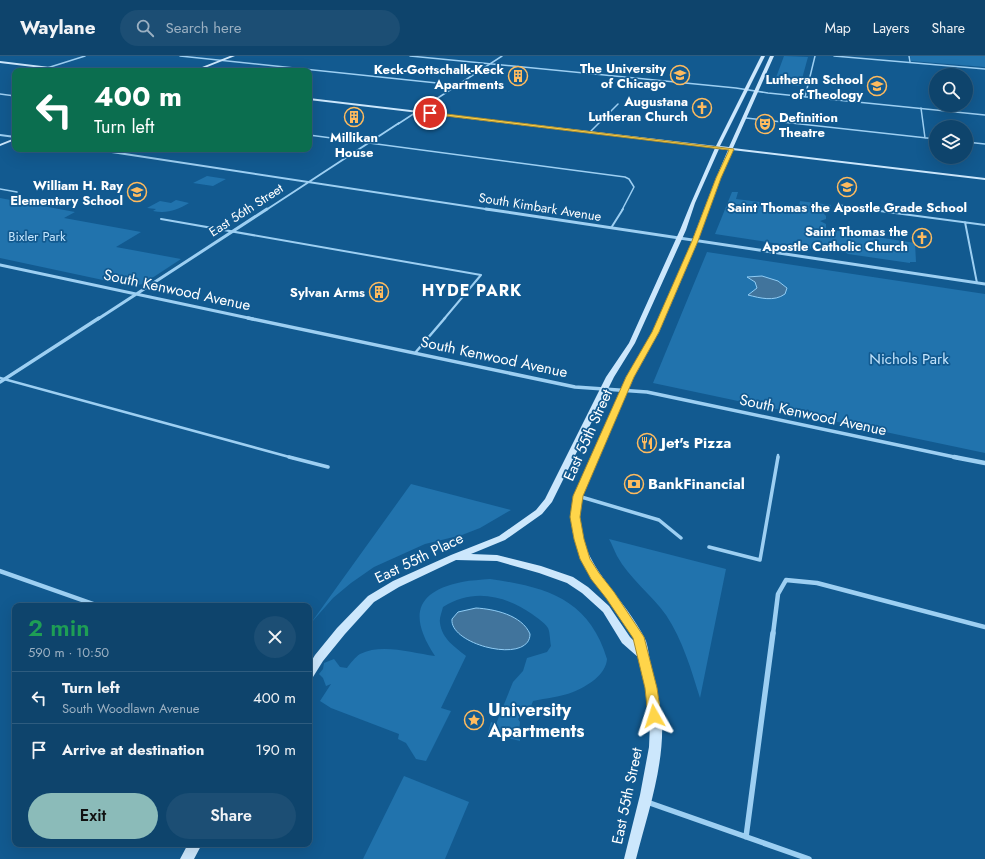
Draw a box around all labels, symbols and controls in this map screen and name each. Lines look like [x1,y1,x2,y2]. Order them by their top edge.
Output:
search box [120,10,400,46]
text: Waylane [20,14,96,41]
icon: search [134,17,156,39]
text: Search here [166,17,241,39]
text: Map [825,18,851,38]
text: Layers [873,18,909,38]
text: Share [931,18,965,38]
place label: The University of Chicago [580,59,666,93]
place label: Keck-Gottschalk-Keck Apartments [374,60,504,94]
school or university icon: The University of Chicago [669,64,691,86]
building icon: Keck-Gottschalk-Keck Apartments [507,65,529,87]
map controls [929,68,973,164]
button: search [929,68,973,112]
place label: Lutheran School of Theology [765,70,863,104]
school or university icon: Lutheran School of Theology [866,75,888,97]
text: 400 m [94,76,182,117]
icon: left [28,84,80,136]
place label: Augustana Lutheran Church [588,92,688,126]
pin [413,96,447,130]
church icon: Augustana Lutheran Church [691,97,713,119]
icon: arrive [419,102,441,124]
building icon: Millikan House [343,106,365,128]
place label: Definition Theatre [779,108,838,142]
theatre icon: Definition Theatre [754,113,776,135]
text: Turn left [94,114,154,140]
button: layers [929,120,973,164]
place label: Millikan House [330,128,378,162]
place label: William H. Ray Elementary School [10,176,123,210]
school or university icon: Saint Thomas the Apostle Grade School [836,176,858,198]
street label: East 56th Street [205,178,288,241]
school or university icon: William H. Ray Elementary School [126,181,148,203]
street label: South Kimbark Avenue [477,188,603,226]
place label: Saint Thomas the Apostle Grade School [727,198,967,217]
place label: Saint Thomas the Apostle Catholic Church [761,222,909,256]
park label: Bixler Park [8,227,66,246]
church icon: Saint Thomas the Apostle Catholic Church [911,227,933,249]
street label: South Kenwood Avenue [101,264,253,316]
district label: HYDE PARK [422,279,522,302]
building icon: Sylvan Arms [368,281,390,303]
place label: Sylvan Arms [290,283,365,302]
street label: South Kenwood Avenue [418,331,570,383]
park label: Nichols Park [869,348,949,370]
street label: East 55th Street [558,385,618,484]
street label: South Kenwood Avenue [737,389,889,441]
restaurant icon: Jet's Pizza [636,432,658,454]
place label: Jet's Pizza [658,432,731,454]
bank icon: BankFinancial [623,473,645,495]
place label: BankFinancial [648,473,745,495]
street label: East 55th Place [371,527,467,589]
text: 2 min [28,610,90,645]
button: close [254,616,296,658]
text: 590 m · 10:50 [28,643,109,662]
text: Turn left [62,677,120,699]
icon: left [28,687,50,709]
text: 400 m [253,687,296,709]
position arrow [633,695,675,737]
place label: University Apartments [487,697,585,744]
text: South Woodlawn Avenue [62,699,200,718]
place icon: University Apartments [463,709,485,731]
icon: arrive [28,739,50,761]
text: Arrive at destination [62,739,204,761]
text: 190 m [255,739,296,761]
street label: East 55th Street [606,745,648,846]
button: Exit [28,793,158,839]
button: Share [166,793,296,839]

